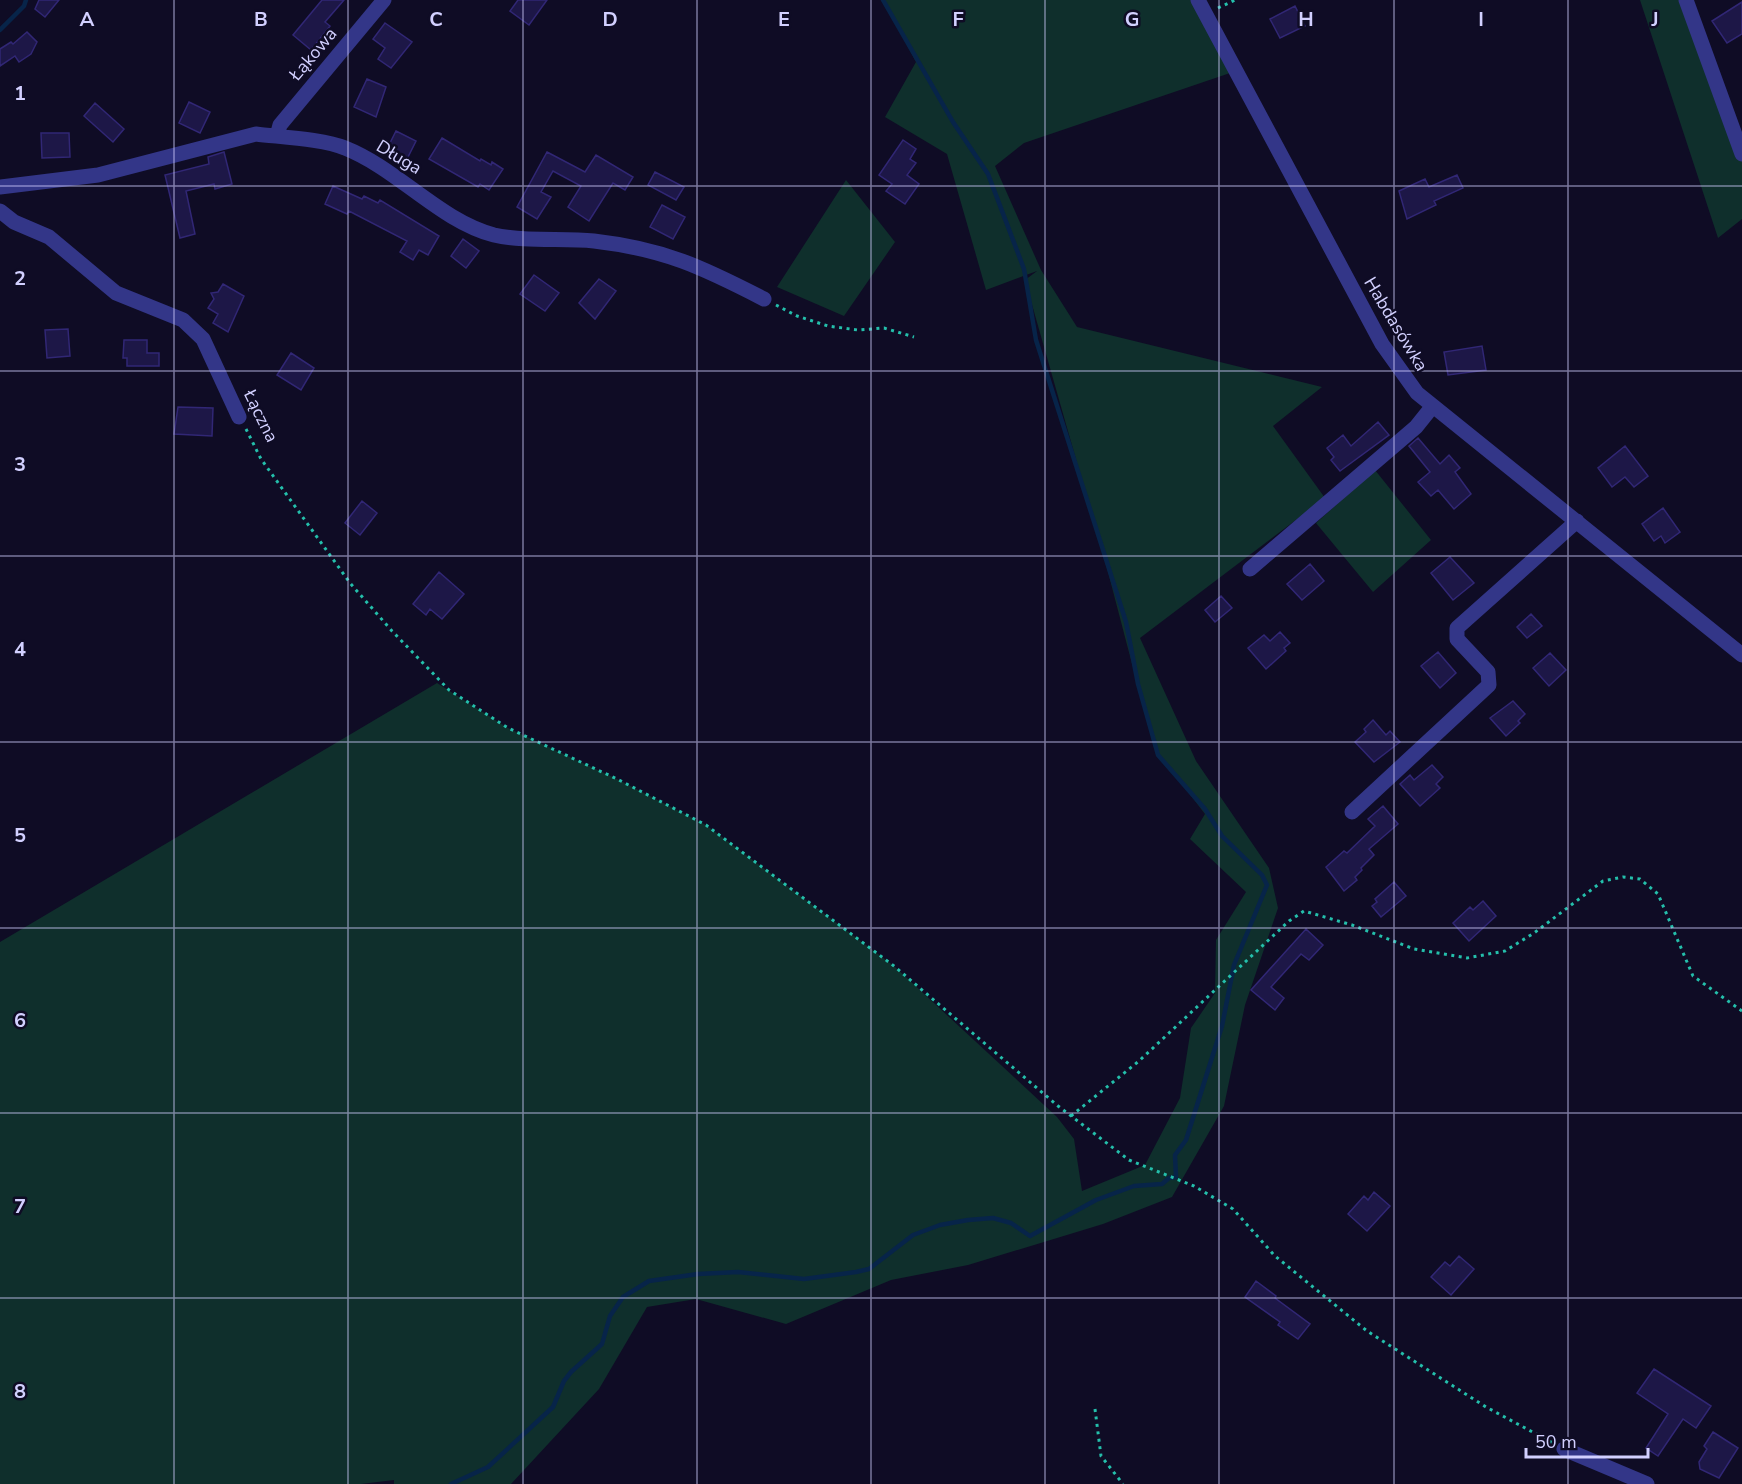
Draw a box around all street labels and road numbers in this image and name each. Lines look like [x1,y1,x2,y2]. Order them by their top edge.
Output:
street label: Łąkowa [283,22,342,86]
street label: Długa [372,134,426,180]
street label: Habdasówka [1358,272,1434,376]
street label: Łączna [238,385,284,446]

